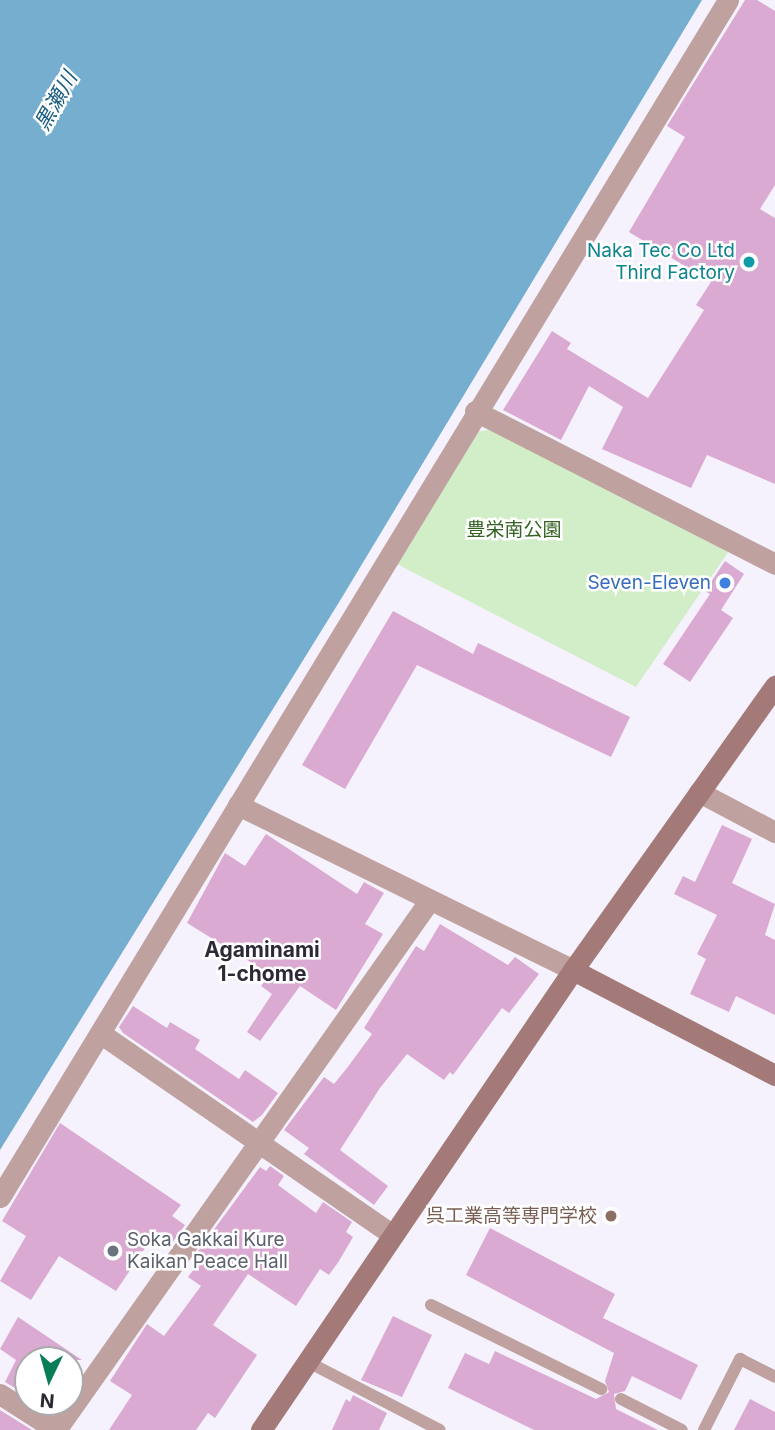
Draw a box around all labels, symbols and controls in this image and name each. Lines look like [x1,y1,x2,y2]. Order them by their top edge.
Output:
water label: 黒瀬川 [30,67,82,135]
place label: Naka Tec Co Ltd Third Factory [587,240,735,284]
marker: Naka Tec Co Ltd Third Factory [741,254,757,270]
park label: 豊栄南公園 [467,519,561,541]
place label: Seven-Eleven [587,572,711,594]
marker: Seven-Eleven [717,575,733,591]
district label: Agaminami 1-chome [204,937,320,987]
place label: 呉工業高等専門学校 [426,1205,597,1227]
marker: 呉工業高等専門学校 [603,1208,619,1224]
place label: Soka Gakkai Kure Kaikan Peace Hall [127,1229,288,1273]
marker: Soka Gakkai Kure Kaikan Peace Hall [105,1243,121,1259]
north arrow [14,1346,84,1416]
text: N [39,1388,56,1413]

